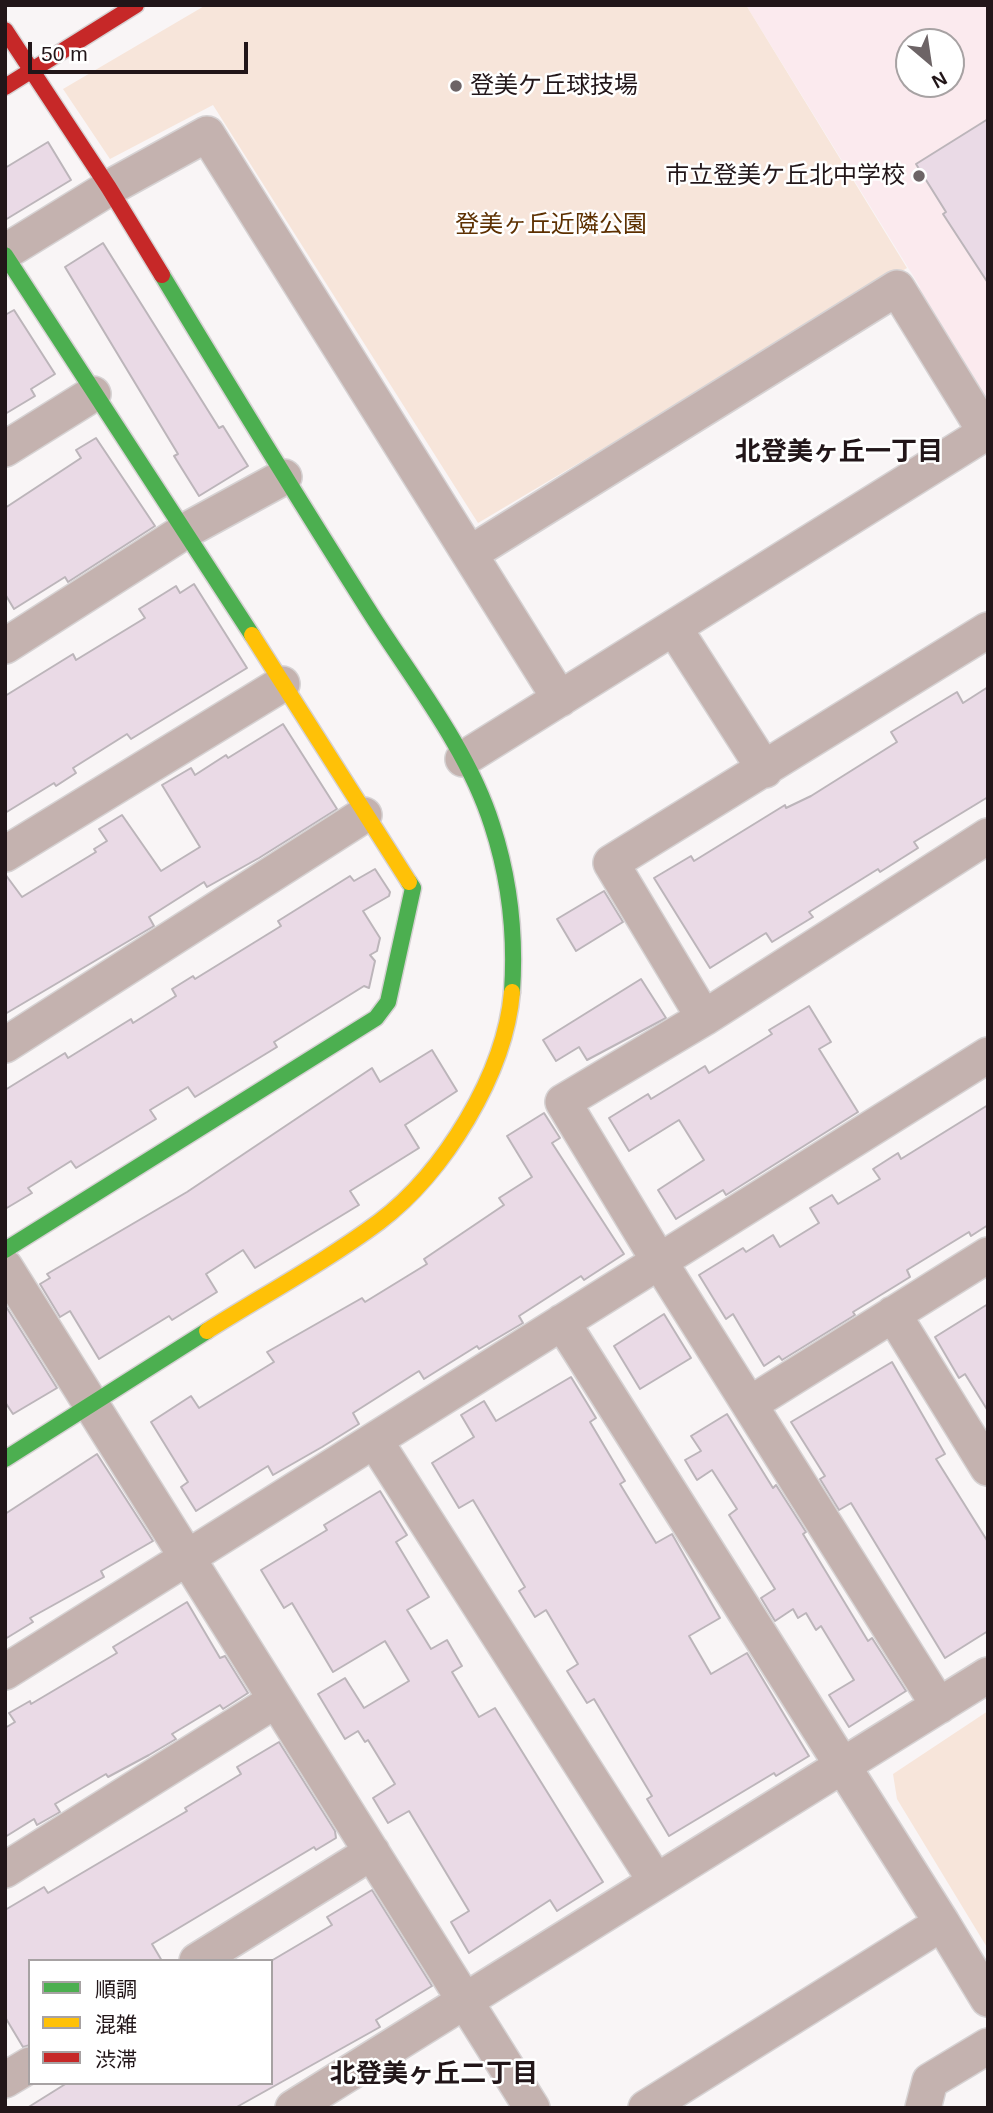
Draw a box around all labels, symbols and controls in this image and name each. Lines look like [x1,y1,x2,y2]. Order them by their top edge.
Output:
scale bar [32,28,252,72]
north arrow [895,28,965,98]
text: 50 m [41,42,88,65]
text: N [928,68,951,93]
place label: 登美ケ丘球技場 [470,72,638,100]
marker: 登美ケ丘球技場 [448,78,464,94]
place label: 市立登美ケ丘北中学校 [665,162,905,190]
marker: 市立登美ケ丘北中学校 [911,168,927,184]
park label: 登美ヶ丘近隣公園 [455,211,647,239]
district label: 北登美ヶ丘一丁目 [735,437,943,469]
legend [28,1959,273,2085]
text: 順調 [95,1978,137,2001]
text: 混雑 [95,2013,137,2036]
text: 渋滞 [95,2048,137,2071]
district label: 北登美ヶ丘二丁目 [330,2059,538,2091]

